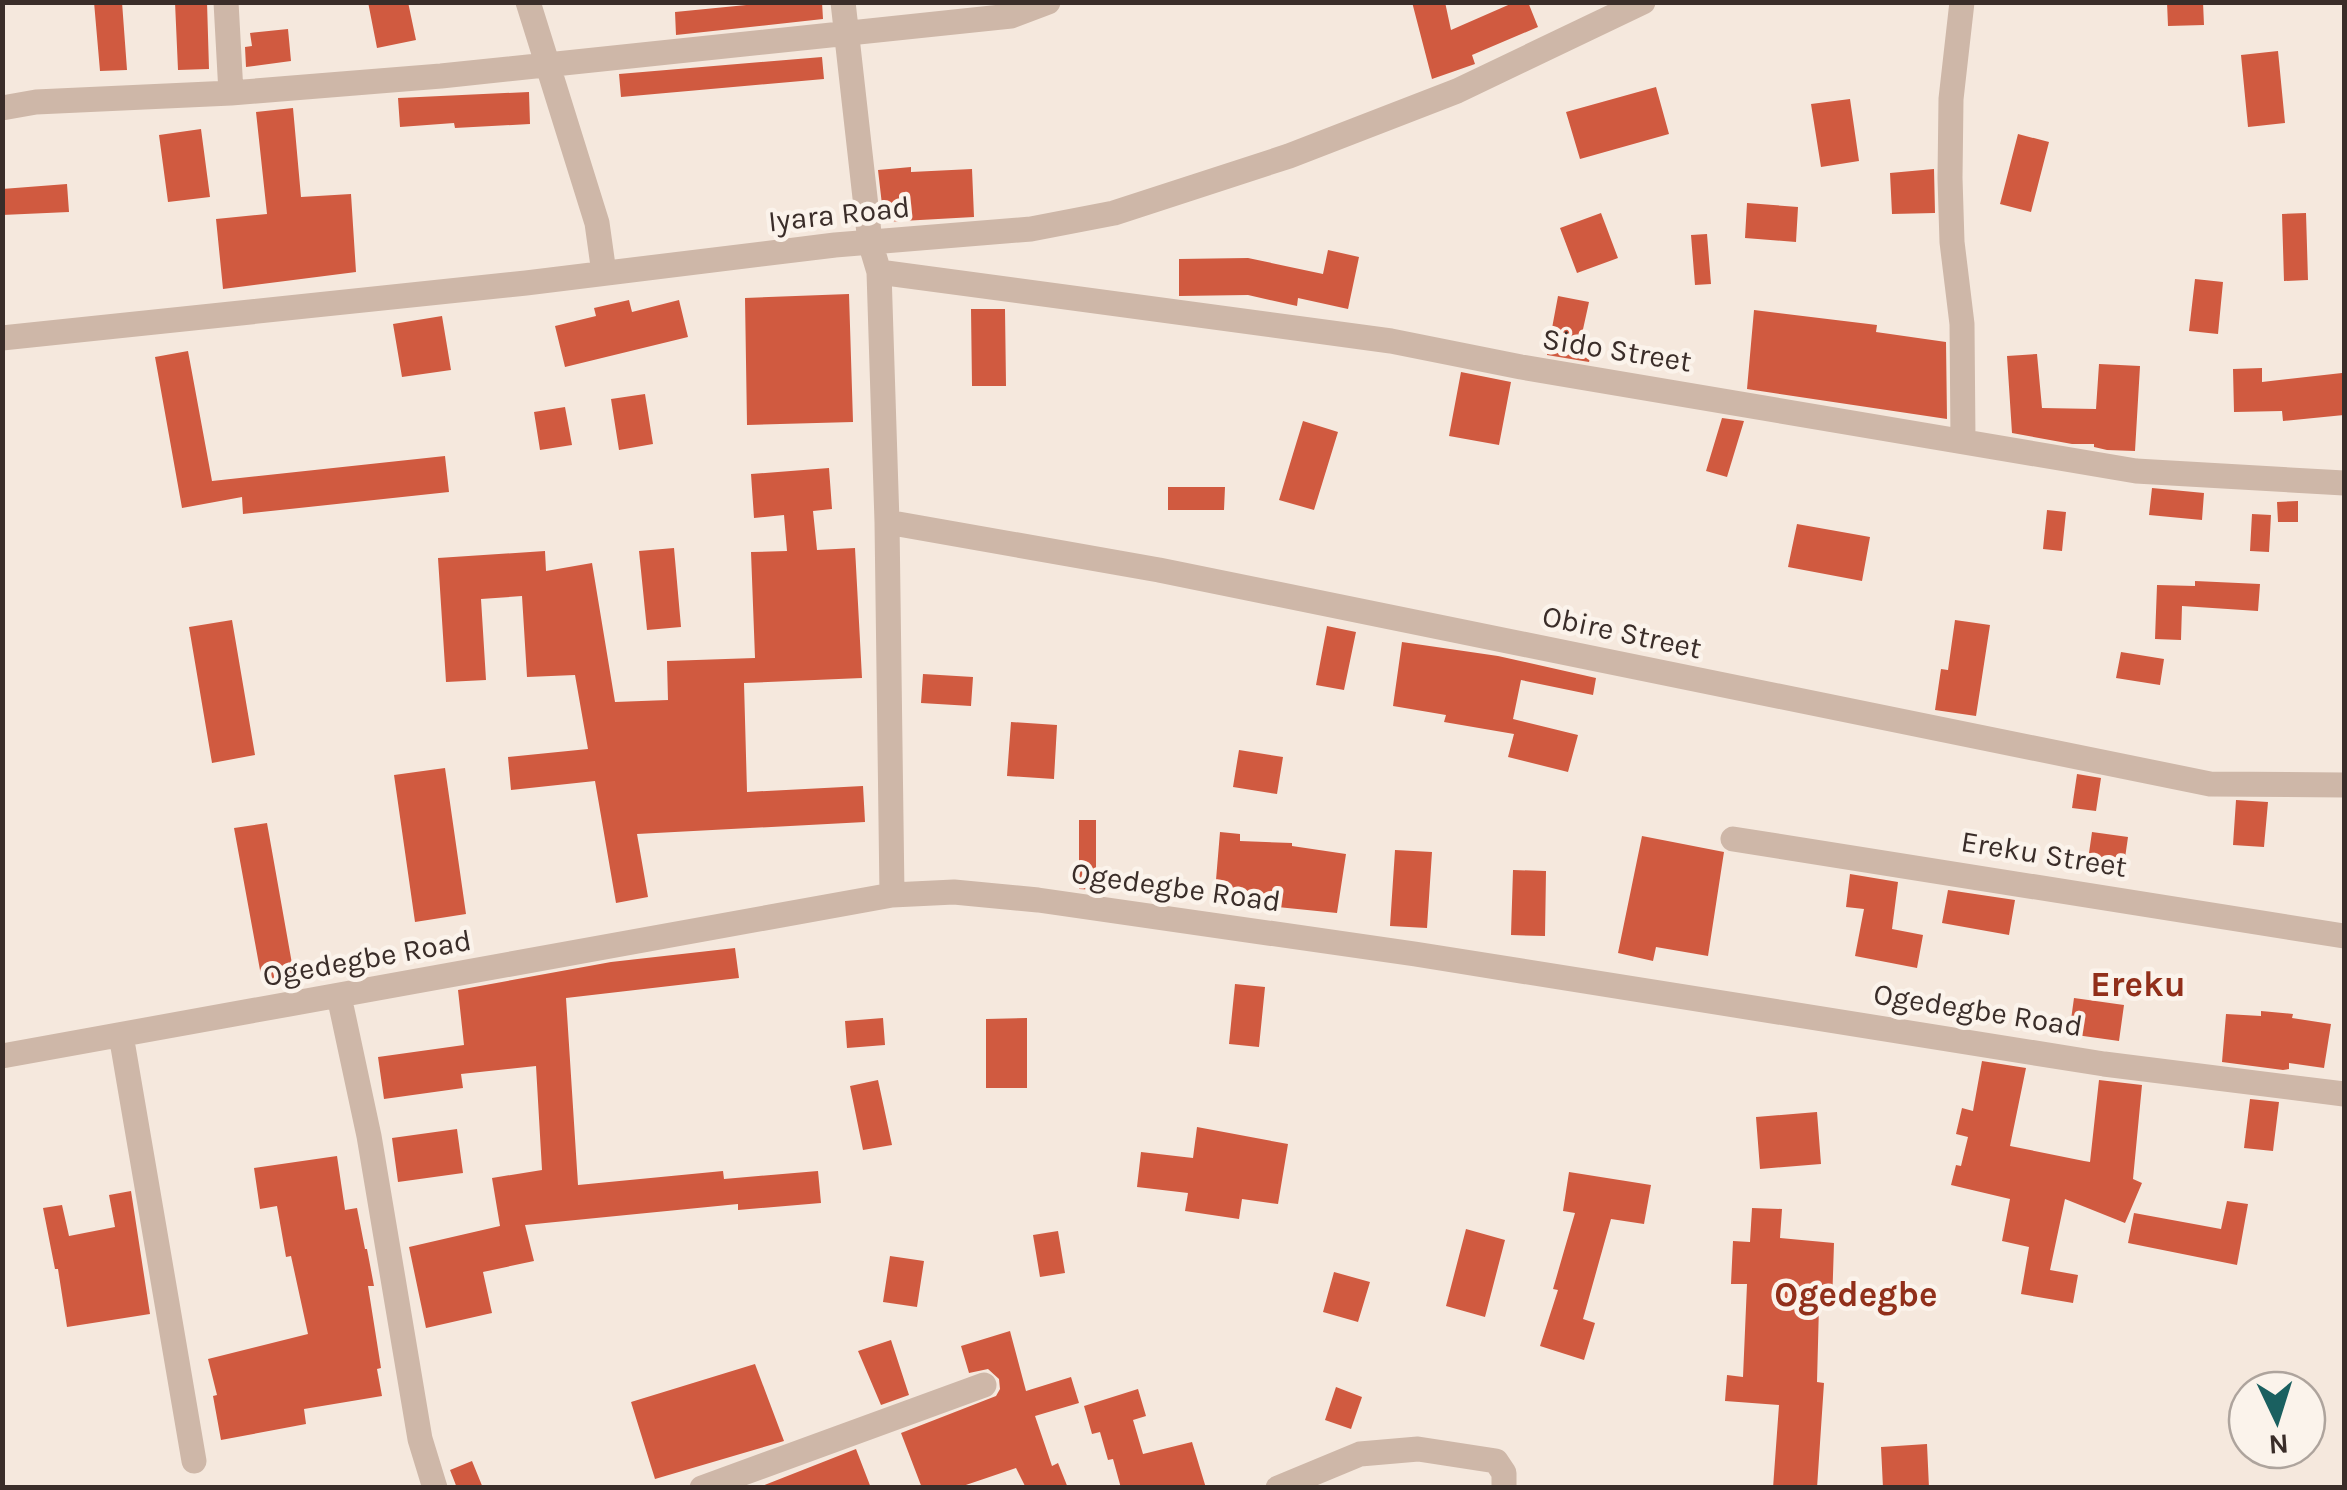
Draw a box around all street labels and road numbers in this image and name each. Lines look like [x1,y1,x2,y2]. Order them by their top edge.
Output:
street label: Iyara Road [766,189,912,239]
street label: Sido Street [1540,320,1694,380]
street label: Obire Street [1539,598,1705,666]
street label: Ereku Street [1958,823,2130,885]
street label: Ogedegbe Road [1069,854,1283,920]
street label: Ogedegbe Road [260,922,474,994]
street label: Ogedegbe Road [1871,976,2085,1044]

